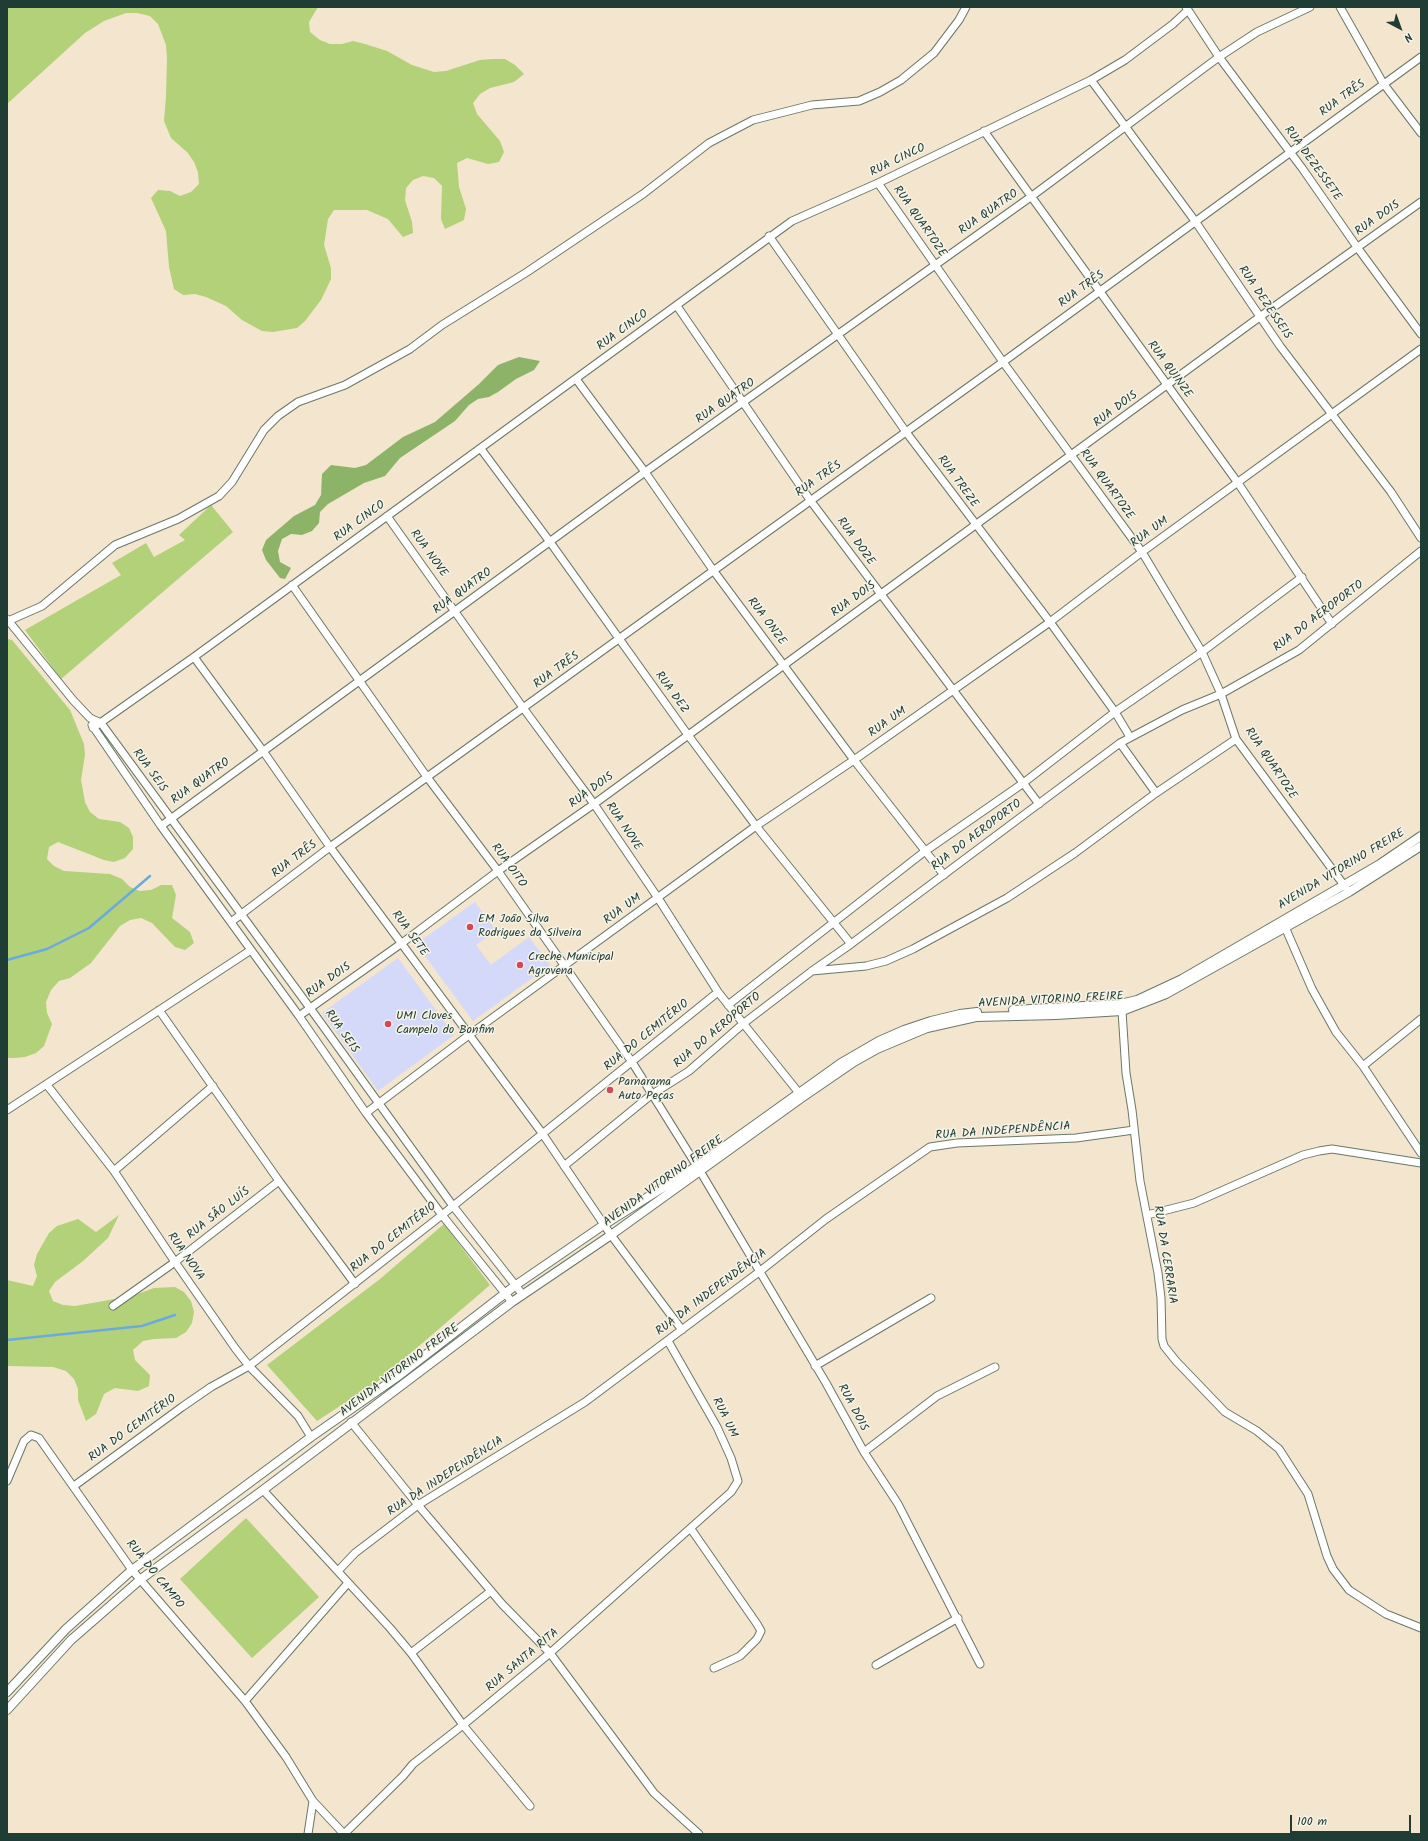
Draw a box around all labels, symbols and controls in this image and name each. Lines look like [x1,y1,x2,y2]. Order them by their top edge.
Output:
north arrow [1380,8,1420,48]
text: N [1399,28,1416,46]
street label: RUA TRÊS [1317,78,1369,120]
street label: RUA DEZESSETE [1280,124,1344,204]
street label: RUA CINCO [868,141,928,181]
street label: RUA QUARTOZE [889,184,949,260]
street label: RUA QUATRO [957,187,1021,239]
street label: RUA DOIS [1353,198,1403,240]
street label: RUA DEZESSEIS [1234,264,1294,342]
street label: RUA TRÊS [1056,269,1108,311]
street label: RUA CINCO [595,308,651,354]
street label: RUA QUINZE [1143,338,1195,402]
street label: RUA QUATRO [694,376,758,428]
street label: RUA DOIS [1091,389,1141,431]
street label: RUA QUARTOZE [1076,447,1136,523]
street label: RUA TREZE [933,453,981,511]
street label: RUA TRÊS [793,459,845,501]
street label: RUA CINCO [332,499,388,545]
street label: RUA DOZE [833,515,877,569]
street label: RUA UM [1128,515,1172,551]
street label: RUA NOVE [406,527,450,581]
street label: RUA QUATRO [431,566,495,618]
street label: RUA DO AEROPORTO [1271,578,1367,656]
street label: RUA DOIS [829,579,879,621]
street label: RUA ONZE [743,595,789,649]
street label: RUA TRÊS [531,650,583,692]
street label: RUA DEZ [651,669,691,717]
street label: RUA UM [866,705,910,741]
street label: RUA QUARTOZE [1241,725,1299,803]
street label: RUA SEIS [129,747,169,795]
street label: RUA QUATRO [169,756,233,808]
street label: RUA DOIS [567,770,617,812]
street label: RUA DO AEROPORTO [929,797,1025,875]
street label: RUA NOVE [602,800,644,854]
street label: AVENIDA VITORINO FREIRE [1276,826,1408,914]
street label: RUA TRÊS [269,838,321,882]
street label: RUA OITO [487,841,529,891]
street label: RUA UM [601,892,645,928]
street label: RUA SETE [388,908,430,960]
place label: EM João Silva Rodrigues da Silveira [478,913,582,941]
marker: EM João Silva Rodrigues da Silveira [465,922,475,932]
place label: Creche Municipal Agrovena [528,951,614,979]
street label: RUA DOIS [304,960,354,1002]
marker: Creche Municipal Agrovena [515,960,525,970]
street label: RUA DO AEROPORTO [671,990,765,1072]
street label: AVENIDA VITORINO FREIRE [978,990,1124,1012]
street label: RUA DO CEMITÉRIO [602,997,692,1075]
street label: RUA SEIS [321,1007,361,1057]
place label: UMI Cloves Campelo do Bonfim [396,1010,494,1038]
marker: UMI Cloves Campelo do Bonfim [383,1019,393,1029]
place label: Parnarama Auto Peças [618,1076,674,1104]
marker: Parnarama Auto Peças [605,1085,615,1095]
street label: RUA DA INDEPENDÊNCIA [935,1120,1071,1144]
street label: AVENIDA VITORINO FREIRE [601,1133,727,1231]
street label: RUA SÃO LUÍS [185,1185,253,1243]
street label: RUA DO CEMITÉRIO [348,1200,440,1276]
street label: RUA DA CERRARIA [1149,1205,1179,1305]
street label: RUA NOVA [163,1230,207,1284]
street label: RUA DA INDEPENDÊNCIA [654,1246,770,1340]
street label: AVENIDA VITORINO FREIRE [338,1322,462,1420]
street label: RUA DOIS [834,1382,870,1434]
street label: RUA DO CEMITÉRIO [86,1392,180,1466]
street label: RUA UM [708,1396,740,1440]
street label: RUA DA INDEPENDÊNCIA [385,1434,507,1520]
street label: RUA DO CAMPO [122,1538,186,1612]
street label: RUA SANTA RITA [483,1626,563,1696]
scale bar [1292,1807,1413,1833]
text: 100 m [1297,1812,1327,1831]

